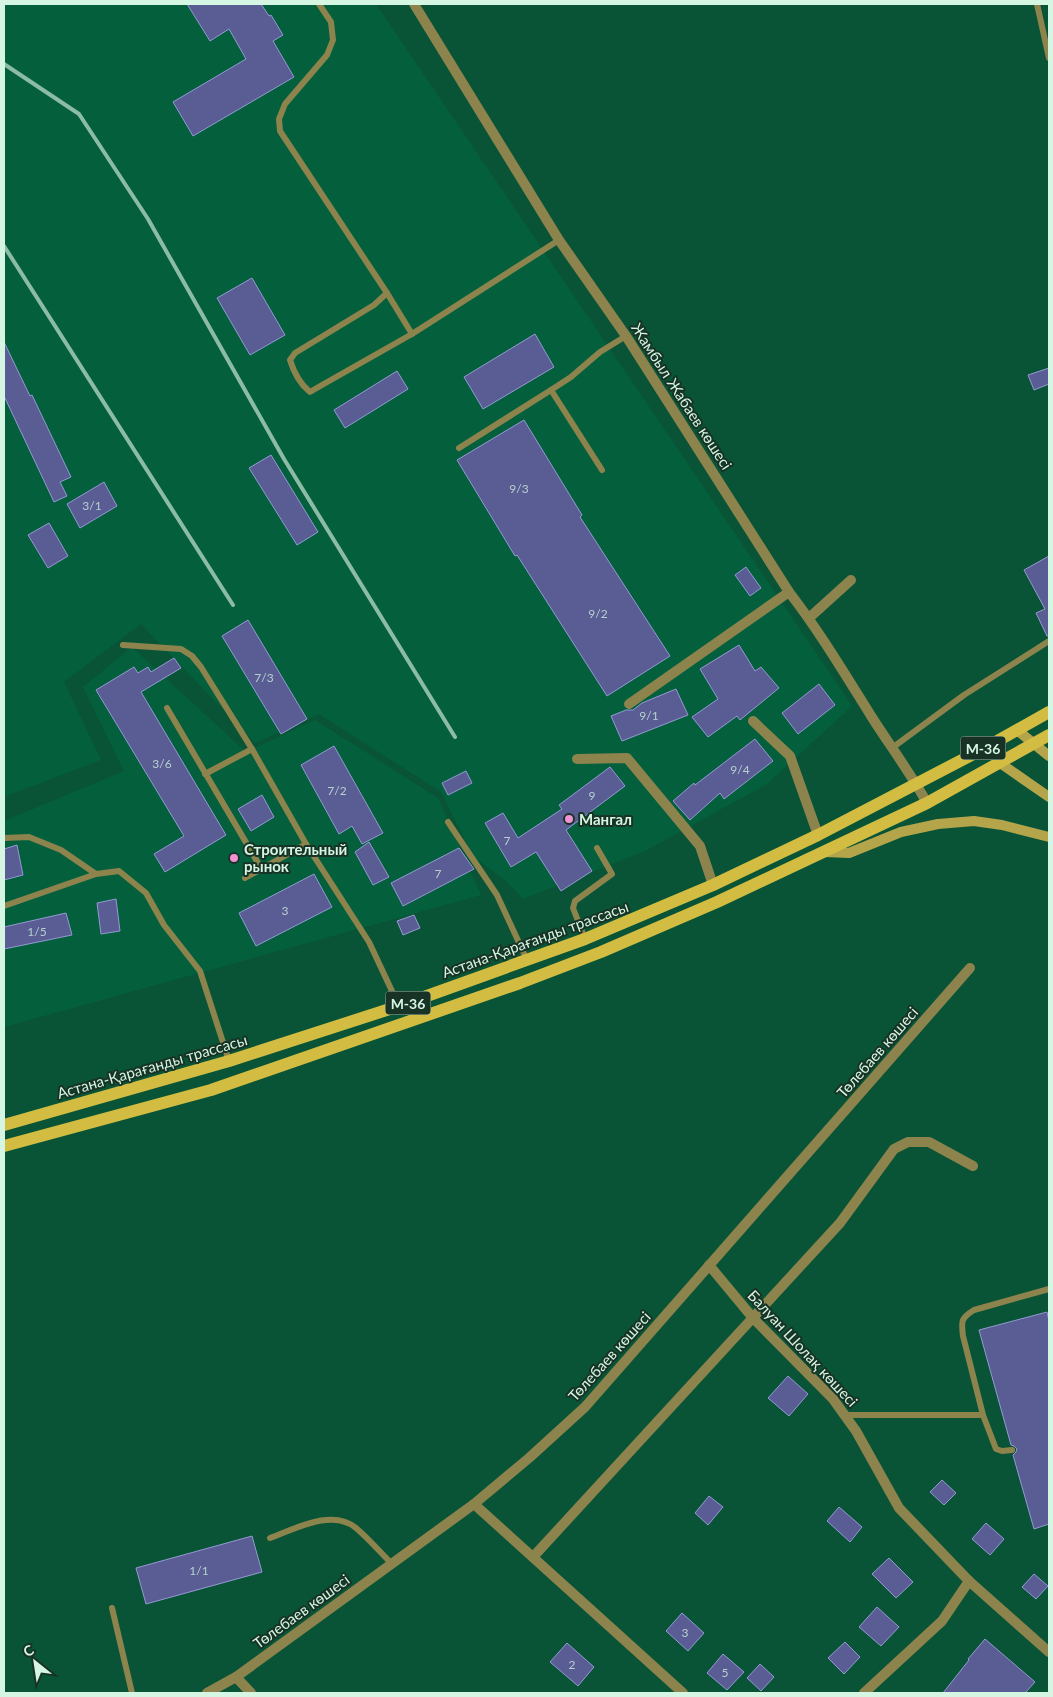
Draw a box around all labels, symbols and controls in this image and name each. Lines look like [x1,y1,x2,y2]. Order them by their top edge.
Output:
street label: Жамбыл Жабаев көшесі [628,319,736,473]
house number: 9/3 [509,481,529,496]
house number: 3/1 [82,498,102,513]
house number: 9/2 [588,606,608,621]
house number: 7/3 [254,670,274,685]
house number: 9/1 [639,708,659,723]
road number: M-36 [960,736,1006,760]
house number: 3/6 [152,756,172,771]
house number: 9/4 [730,762,750,777]
house number: 7/2 [327,783,347,798]
house number: 9 [589,788,596,803]
place label: Мангал [579,810,632,828]
marker: Мангал [563,813,575,825]
house number: 7 [504,833,511,848]
place label: Строительный рынок [244,840,347,875]
marker: Строительный рынок [228,852,240,864]
house number: 7 [435,866,442,881]
street label: Астана-Қарағанды трассасы [439,897,631,981]
house number: 3 [282,903,289,918]
house number: 1/5 [27,924,47,939]
road number: M-36 [386,991,430,1014]
street label: Төлебаев көшесі [833,1003,921,1101]
street label: Астана-Қарағанды трассасы [55,1030,249,1102]
street label: Балуан Шолақ көшесі [744,1286,862,1410]
street label: Төлебаев көшесі [564,1307,654,1405]
house number: 1/1 [189,1563,209,1578]
street label: Төлебаев көшесі [249,1570,353,1652]
house number: 3 [682,1625,689,1640]
north arrow [10,1637,60,1687]
text: С [20,1640,37,1660]
house number: 2 [569,1657,576,1672]
house number: 5 [722,1665,729,1680]

